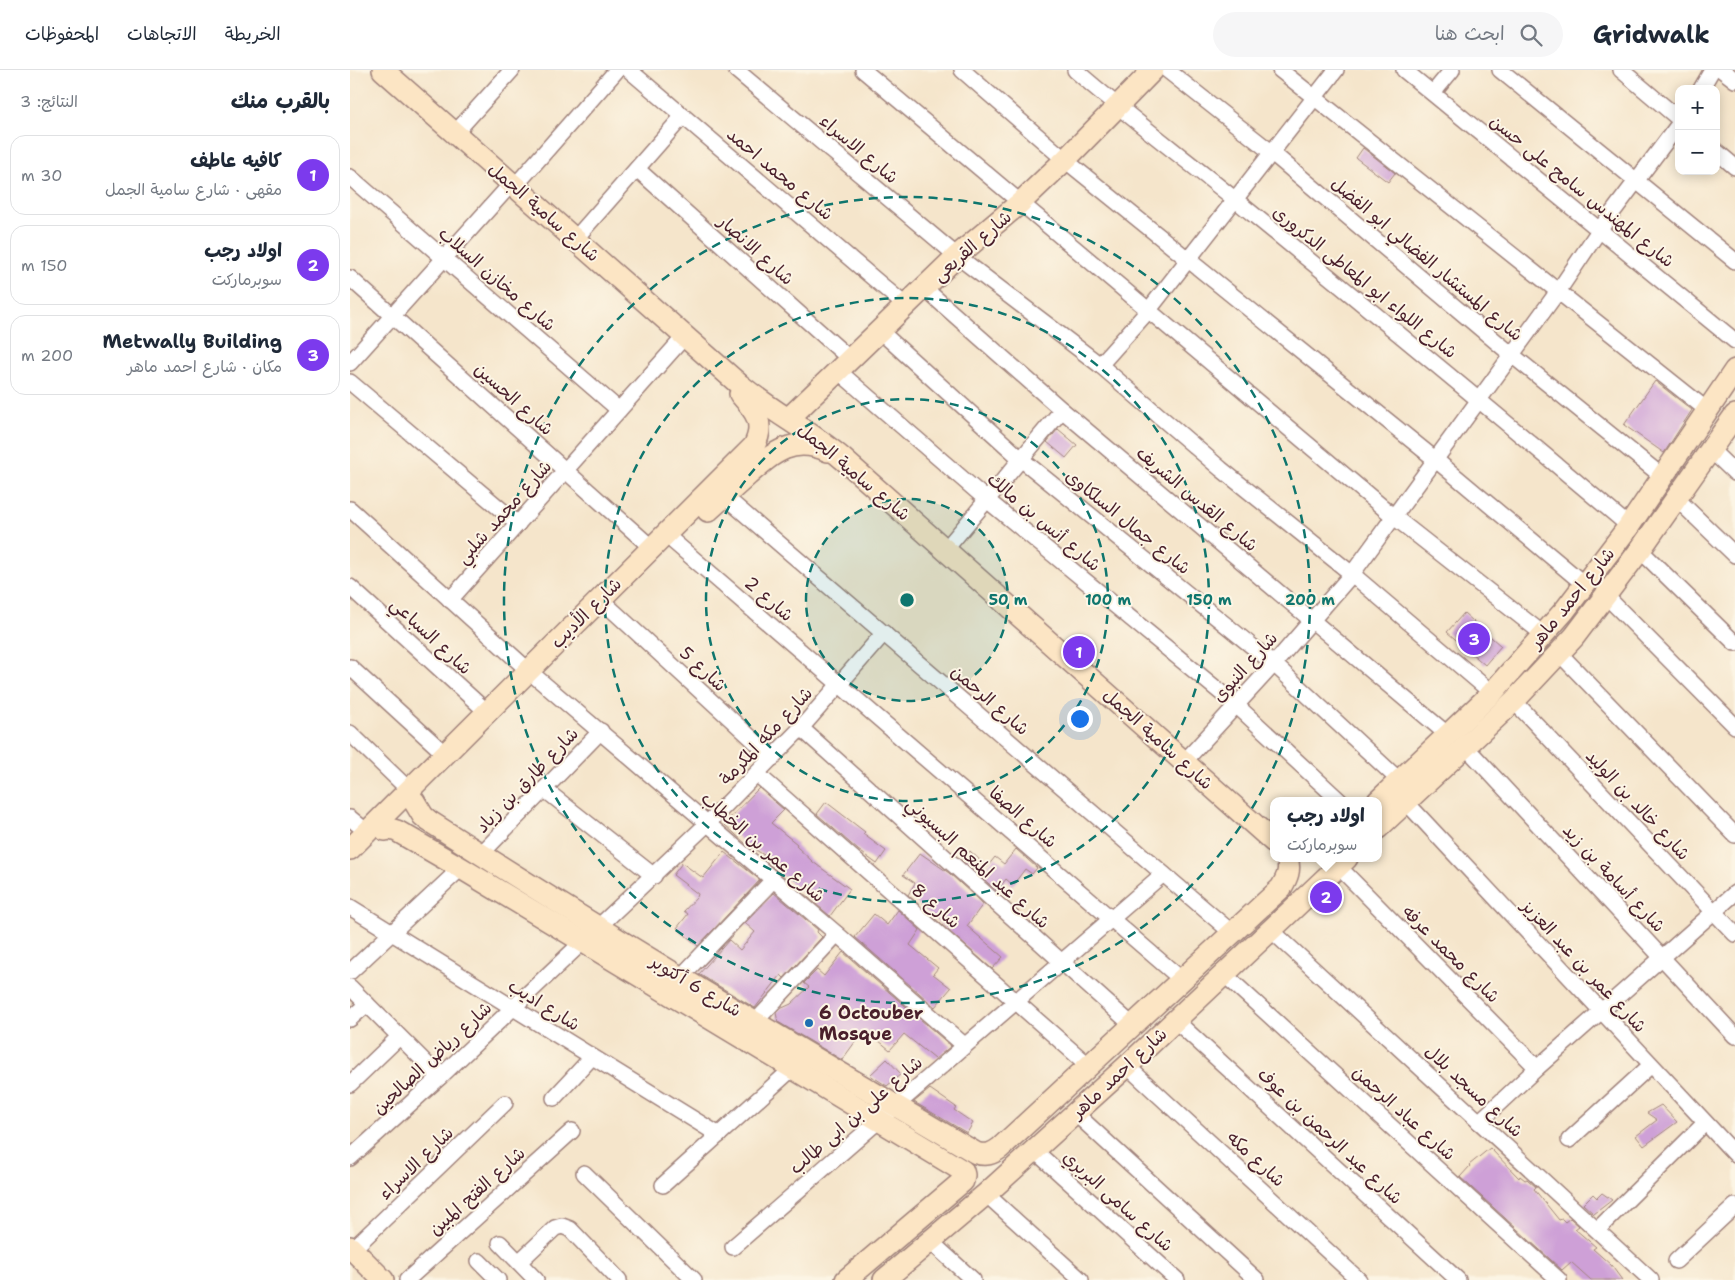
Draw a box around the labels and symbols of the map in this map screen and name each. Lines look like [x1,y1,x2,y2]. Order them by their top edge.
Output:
street label: شارع الاسراء [815,109,903,189]
street label: شارع المهندس سامح على حسن [1485,109,1679,273]
street label: شارع محمد احمد [722,122,838,226]
street label: شارع سامية الجمل [483,157,605,267]
street label: شارع المستشار الفضالي ابو الفضل [1323,171,1528,350]
street label: شارع اللواء ابو المعاطى الدكرورى [1268,200,1462,364]
street label: شارع القريعى [927,205,1017,287]
street label: شارع الانصار [711,208,799,290]
street label: شارع مخازن السلاب [433,221,561,337]
street label: شارع الحسين [469,357,559,441]
street label: شارع سامية الجمل [792,418,916,526]
street label: شارع القدس الشريف [1131,441,1263,557]
street label: شارع محمد شلبي [451,455,560,572]
street label: شارع جمال السلكاوى [1060,464,1196,580]
street label: شارع أنس بن مالك [982,467,1106,577]
street label: شارع احمد ماهر [1523,542,1620,655]
street label: شارع 2 [739,571,799,627]
street label: شارع الأديب [545,572,627,654]
text: 50 m [989,590,1028,610]
text: 100 m [1085,590,1131,610]
text: 150 m [1186,590,1232,610]
text: 200 m [1285,590,1335,610]
centre of rings [898,591,916,609]
street label: شارع السباعي [382,592,477,683]
pin: 3 [1458,620,1490,658]
street label: شارع النبوى [1207,627,1283,707]
pin: 1 [1063,633,1095,671]
street label: شارع 5 [674,641,732,697]
street label: شارع الرحمن [946,659,1034,741]
street label: شارع مكه المكرمة [714,682,818,790]
street label: شارع سامية الجمل [1098,683,1218,795]
your location [1067,706,1093,732]
street label: شارع طارق بن زياد [470,722,584,838]
street label: شارع خالد بن الوليد [1580,745,1696,865]
street label: شارع الصفا [984,781,1062,853]
street label: شارع عمر بن الخطاب [696,786,830,908]
street label: شارع عبد المنعم البسيوني [898,792,1055,937]
street label: شارع أسامة بن زيد [1557,819,1671,937]
street label: شارع 8 [906,878,966,934]
pin: 2 [1310,878,1342,916]
street label: شارع عمر بن عبد العزيز [1515,893,1652,1038]
street label: شارع محمد عرفه [1397,900,1505,1008]
street label: شارع 6 أكتوبر [644,948,746,1023]
street label: شارع اديب [504,973,584,1037]
street label: شارع رياض الصالحين [367,996,497,1120]
place label: 6 Octouber Mosque [819,1001,924,1046]
marker: 6 Octouber Mosque [803,1017,815,1029]
street label: شارع احمد ماهر [1064,1022,1172,1125]
street label: شارع مسجد بلال [1420,1039,1528,1143]
street label: شارع على بن ابى طالب [784,1050,928,1180]
street label: شارع عباد الرحمن [1347,1060,1461,1166]
street label: شارع عبد الرحمن بن عوف [1252,1062,1408,1210]
street label: شارع الاسراء [373,1121,459,1205]
street label: شارع مكه [1222,1126,1290,1192]
street label: شارع الفتح المبين [424,1141,530,1241]
street label: شارع سامى البربري [1057,1145,1178,1258]

